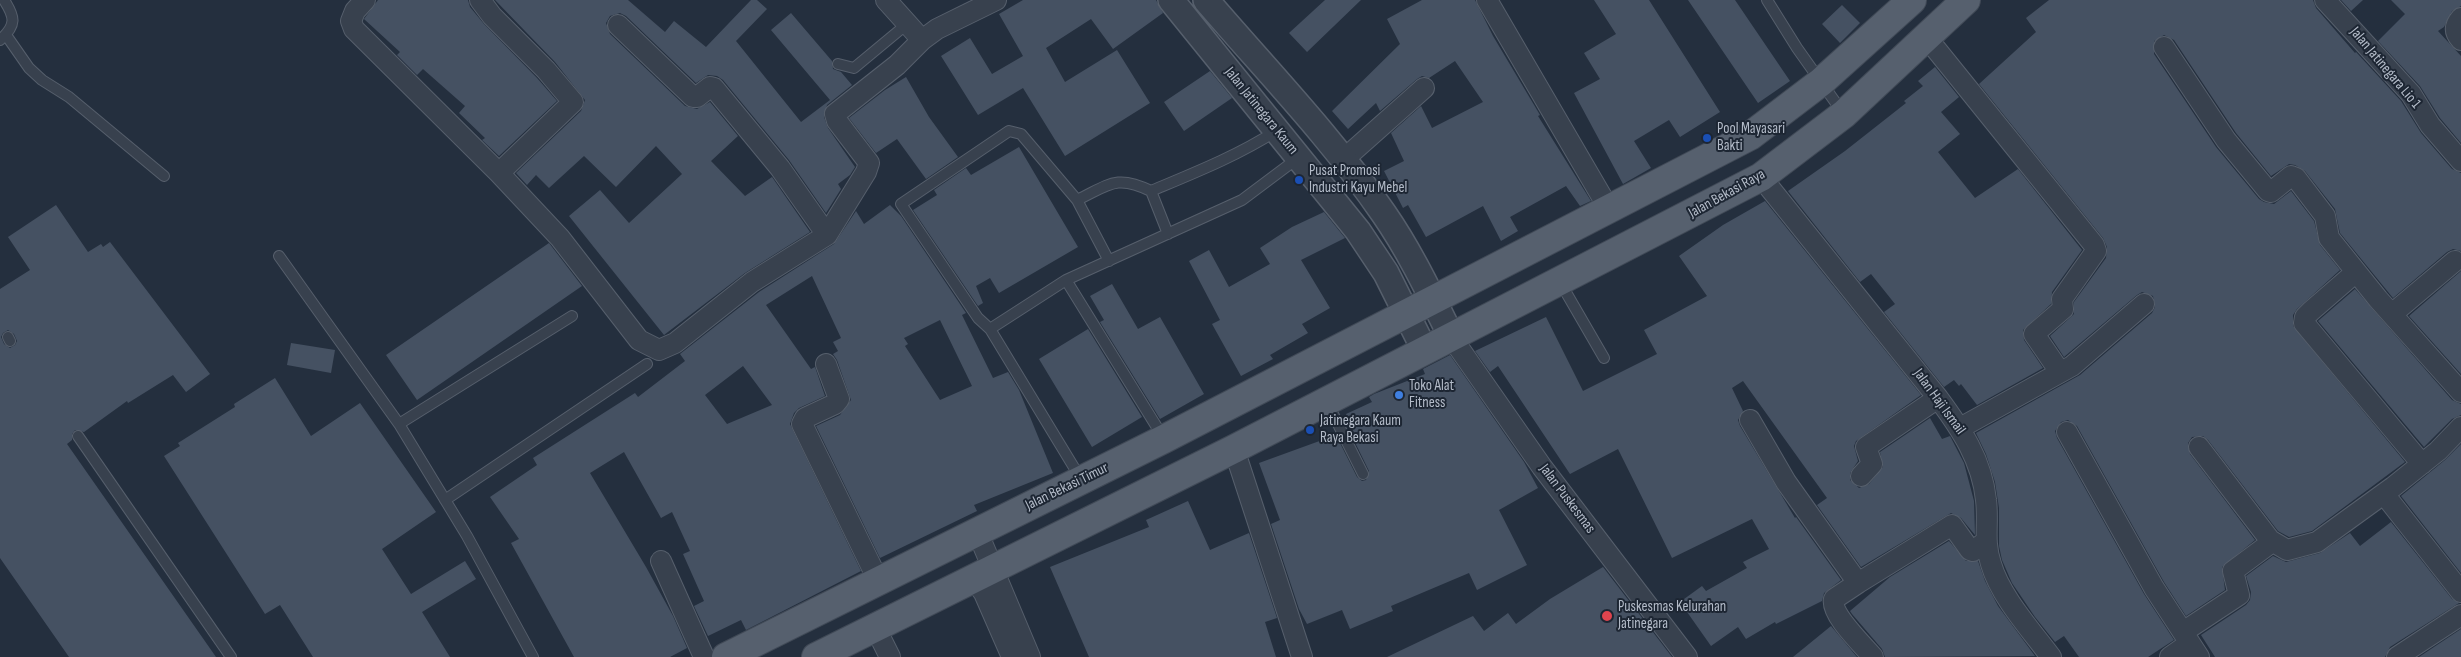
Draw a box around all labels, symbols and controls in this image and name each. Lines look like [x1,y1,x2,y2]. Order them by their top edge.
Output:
street label: Jalan Jatinegara Lio 1 [2346,24,2424,112]
street label: Jalan Jatinegara Kaum [1220,64,1302,158]
place label: Pool Mayasari Bakti [1717,120,1785,155]
marker: Pool Mayasari Bakti [1701,132,1713,144]
place label: Pusat Promosi Industri Kayu Mebel [1309,162,1407,197]
street label: Jalan Bekasi Raya [1686,166,1768,222]
marker: Pusat Promosi Industri Kayu Mebel [1293,174,1305,186]
street label: Jalan Haji Ismail [1909,366,1969,438]
place label: Toko Alat Fitness [1409,377,1454,412]
marker: Toko Alat Fitness [1393,389,1405,401]
place label: Jatinegara Kaum Raya Bekasi [1320,412,1401,447]
marker: Jatinegara Kaum Raya Bekasi [1304,424,1316,436]
street label: Jalan Bekasi Timur [1023,459,1111,515]
street label: Jalan Puskesmas [1535,461,1599,537]
place label: Puskesmas Kelurahan Jatinegara [1618,598,1726,633]
marker: Puskesmas Kelurahan Jatinegara [1600,609,1614,623]

